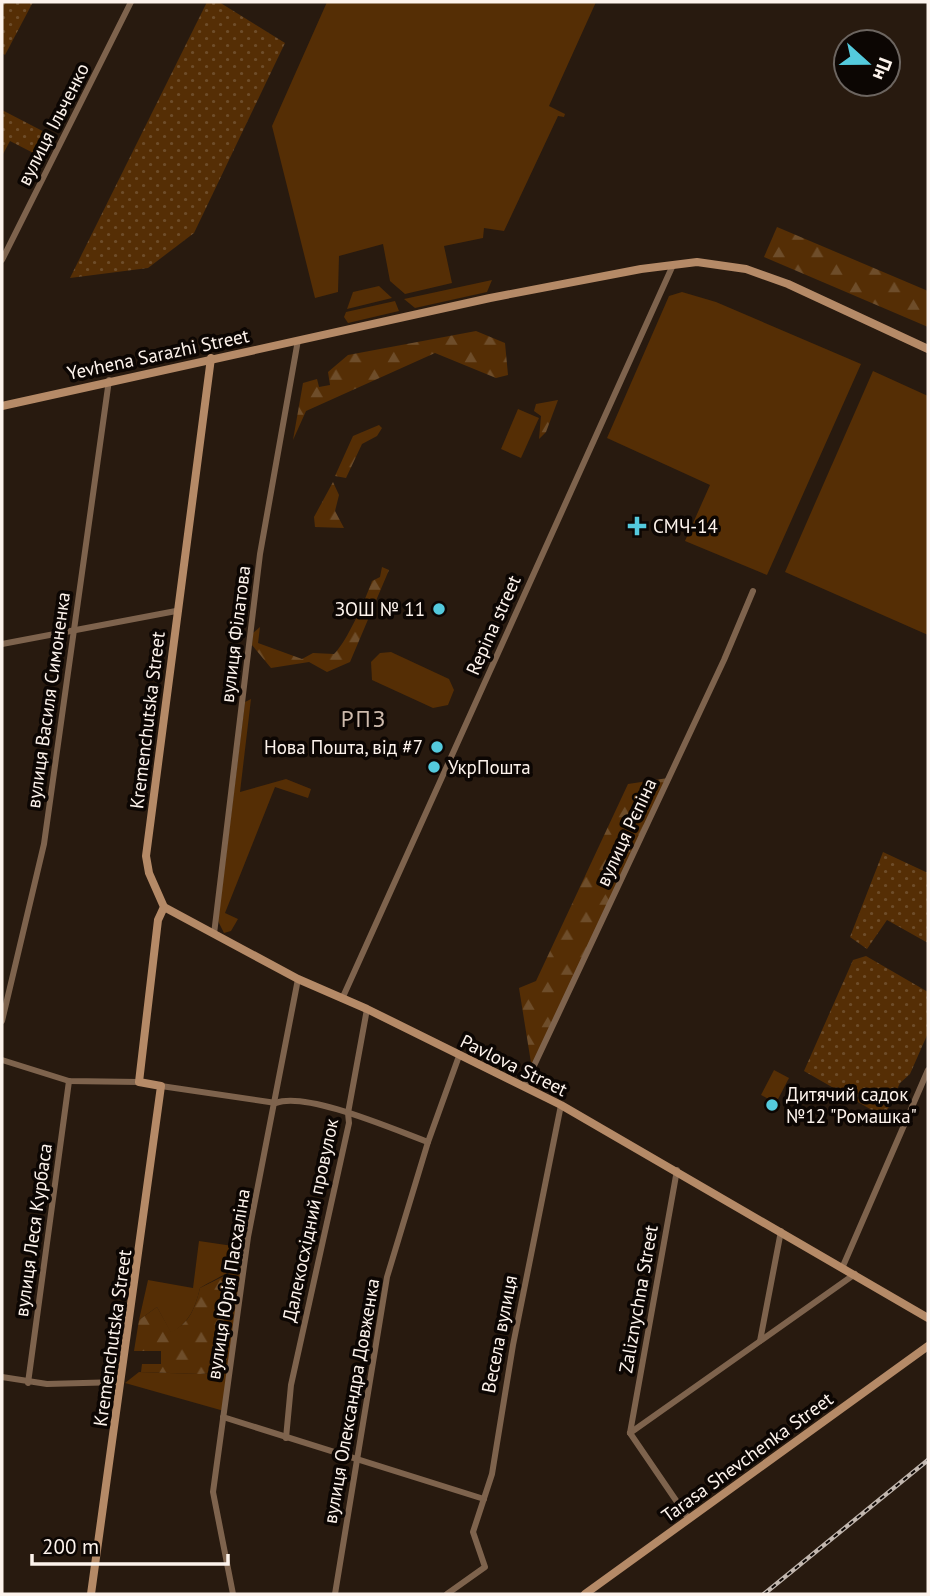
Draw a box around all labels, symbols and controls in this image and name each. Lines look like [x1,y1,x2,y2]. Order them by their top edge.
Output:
north arrow [832,28,902,98]
text: Пн [868,54,898,84]
street label: вулиця Ільченко [12,59,94,189]
street label: Yevhena Sarazhi Street [65,323,252,385]
place label: СМЧ-14 [653,514,718,538]
marker: СМЧ-14 [627,516,647,536]
street label: вулиця Філатова [215,564,255,704]
street label: Repina street [460,571,526,679]
street label: вулиця Василя Симоненка [21,590,75,810]
place label: ЗОШ № 11 [335,597,425,621]
marker: ЗОШ № 11 [431,601,447,617]
street label: Kremenchutska Street [124,629,170,810]
district label: РПЗ [341,704,387,733]
place label: Нова Пошта, від #7 [264,735,423,759]
marker: Нова Пошта, від #7 [429,739,445,755]
place label: УкрПошта [448,755,531,779]
marker: УкрПошта [426,759,442,775]
street label: вулиця Рєпіна [591,774,661,890]
street label: Pavlova Street [457,1029,572,1102]
place label: Дитячий садок №12 "Ромашка" [786,1082,917,1128]
marker: Дитячий садок №12 "Ромашка" [764,1097,780,1113]
street label: Далекосхідний провулок [277,1116,343,1324]
street label: вулиця Леся Курбаса [9,1142,57,1318]
street label: вулиця Юрія Пасхаліна [201,1187,255,1381]
street label: Zaliznychna Street [613,1223,663,1375]
street label: Kremenchutska Street [88,1247,136,1428]
street label: Весела вулиця [476,1273,522,1395]
street label: вулиця Олександра Довженка [318,1277,384,1525]
street label: Tarasa Shevchenka Street [657,1386,838,1527]
scale bar [32,1522,228,1566]
text: 200 m [42,1533,99,1560]

